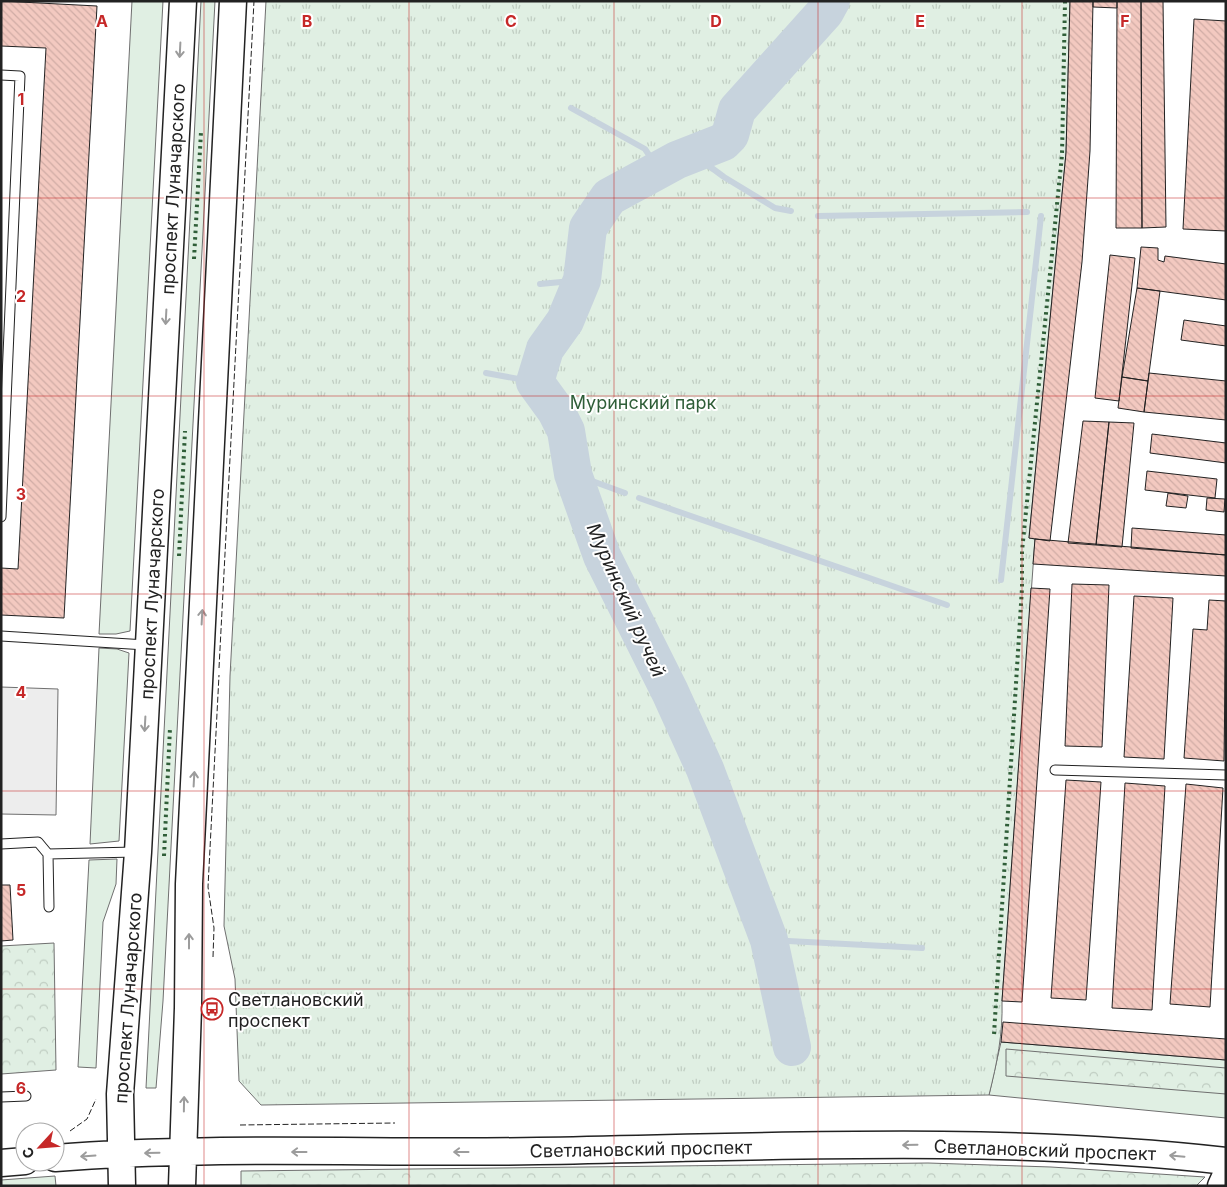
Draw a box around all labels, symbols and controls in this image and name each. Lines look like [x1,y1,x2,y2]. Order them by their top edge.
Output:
text: A [96,11,108,31]
text: B [302,11,312,31]
text: C [505,11,517,31]
text: D [710,11,722,31]
text: E [915,11,925,31]
text: F [1120,11,1130,31]
one-way arrow [176,42,185,58]
street label: проспект Луначарского [157,83,189,295]
text: 1 [18,89,24,109]
text: 2 [16,286,26,306]
one-way arrow [162,309,171,325]
park label: Муринский парк [570,392,717,413]
text: 3 [16,484,26,504]
street label: проспект Луначарского [136,488,168,700]
water label: Муринский ручей [582,519,670,681]
one-way arrow [198,609,207,625]
text: 4 [16,682,27,702]
one-way arrow [140,716,149,732]
one-way arrow [190,771,199,787]
text: 5 [16,880,26,900]
street label: проспект Луначарского [110,892,146,1104]
one-way arrow [184,934,194,950]
place label: Светлановский проспект [228,989,364,1031]
bus stop icon: Светлановский проспект [200,997,224,1021]
text: 6 [16,1078,26,1098]
one-way arrow [179,1096,188,1112]
north arrow [15,1122,65,1172]
street label: Светлановский проспект [933,1136,1157,1164]
street label: Светлановский проспект [530,1137,753,1161]
one-way arrow [902,1140,918,1150]
text: С [18,1145,38,1161]
one-way arrow [291,1147,308,1157]
one-way arrow [454,1147,470,1157]
one-way arrow [144,1148,160,1158]
one-way arrow [80,1151,96,1160]
one-way arrow [1170,1151,1186,1160]

